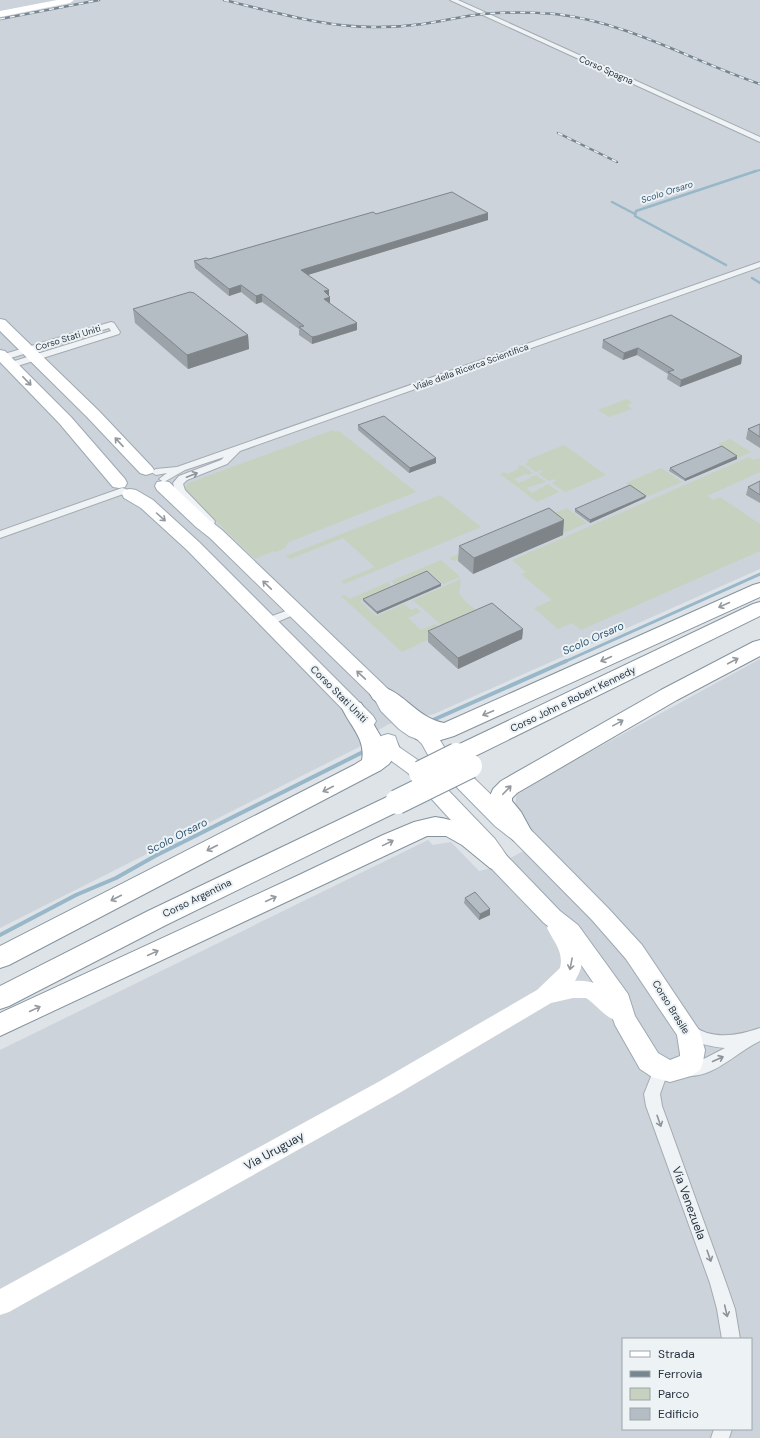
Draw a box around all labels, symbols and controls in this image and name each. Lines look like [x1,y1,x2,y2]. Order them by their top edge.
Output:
street label: Corso Spagna [577,53,635,87]
water label: Scolo Orsaro [639,178,695,206]
street label: Corso Stati Uniti [34,322,102,354]
street label: Viale della Ricerca Scientifica [412,341,530,393]
one-way arrow [22,376,32,386]
one-way arrow [114,437,124,447]
one-way arrow [185,470,197,478]
one-way arrow [156,512,166,522]
one-way arrow [262,580,272,590]
one-way arrow [719,602,731,609]
water label: Scolo Orsaro [560,618,626,658]
one-way arrow [601,656,613,663]
one-way arrow [726,657,738,665]
street label: Corso Stati Uniti [308,663,370,725]
street label: Corso John e Robert Kennedy [508,663,638,735]
one-way arrow [356,671,366,680]
one-way arrow [482,709,494,717]
one-way arrow [612,719,624,727]
one-way arrow [322,785,334,793]
one-way arrow [502,785,512,795]
water label: Scolo Orsaro [144,815,210,857]
one-way arrow [382,839,394,846]
one-way arrow [207,845,219,853]
street label: Corso Argentina [160,876,234,920]
one-way arrow [110,895,122,903]
one-way arrow [265,895,277,902]
one-way arrow [147,949,159,956]
one-way arrow [567,957,575,970]
street label: Corso Brasile [649,978,693,1037]
one-way arrow [29,1005,41,1012]
one-way arrow [712,1055,724,1062]
one-way arrow [656,1115,664,1127]
street label: Via Uruguay [241,1128,307,1174]
street label: Via Venezuela [668,1164,710,1242]
one-way arrow [705,1250,713,1262]
one-way arrow [723,1304,731,1317]
legend [622,1338,752,1430]
text: Strada [658,1346,695,1362]
text: Ferrovia [658,1366,702,1382]
text: Parco [658,1386,689,1402]
text: Edificio [658,1406,699,1422]

